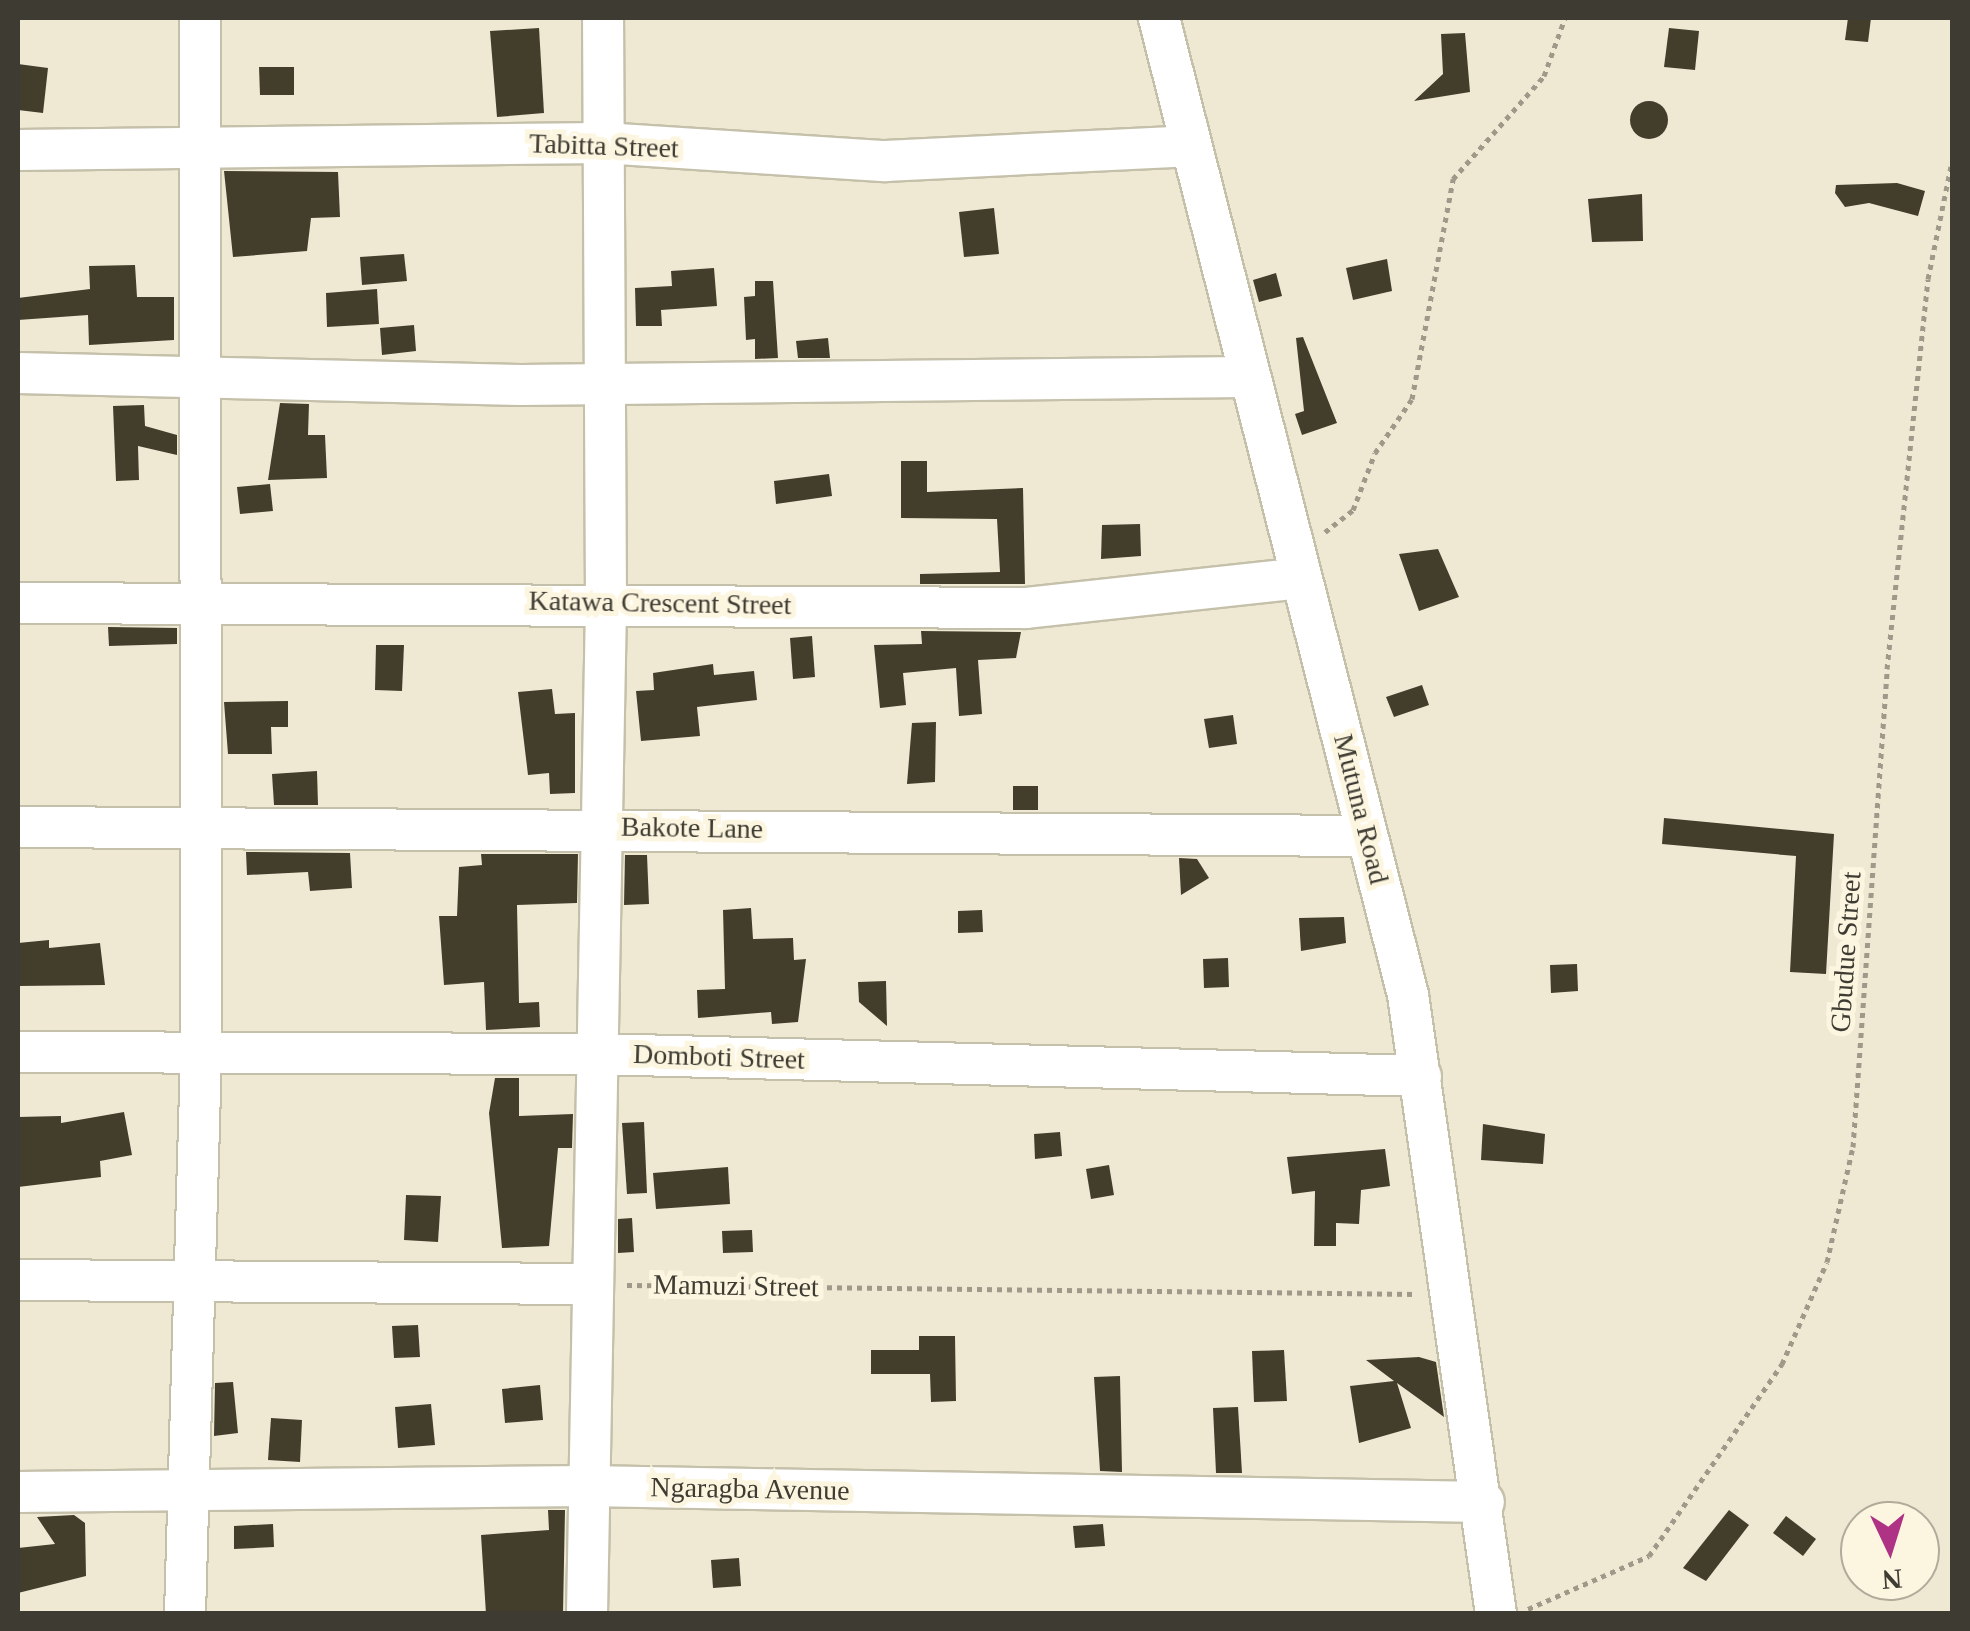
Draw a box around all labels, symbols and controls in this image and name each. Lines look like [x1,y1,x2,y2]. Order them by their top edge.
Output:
street label: Tabitta Street [529,127,679,165]
street label: Katawa Crescent Street [528,584,792,622]
street label: Mutuna Road [1326,731,1396,887]
street label: Bakote Lane [621,810,763,846]
street label: Gbudue Street [1824,871,1868,1033]
street label: Domboti Street [633,1037,805,1077]
street label: Mamuzi Street [653,1268,819,1304]
street label: Ngaragba Avenue [649,1470,851,1508]
north arrow [1840,1501,1940,1601]
text: N [1881,1563,1903,1596]

